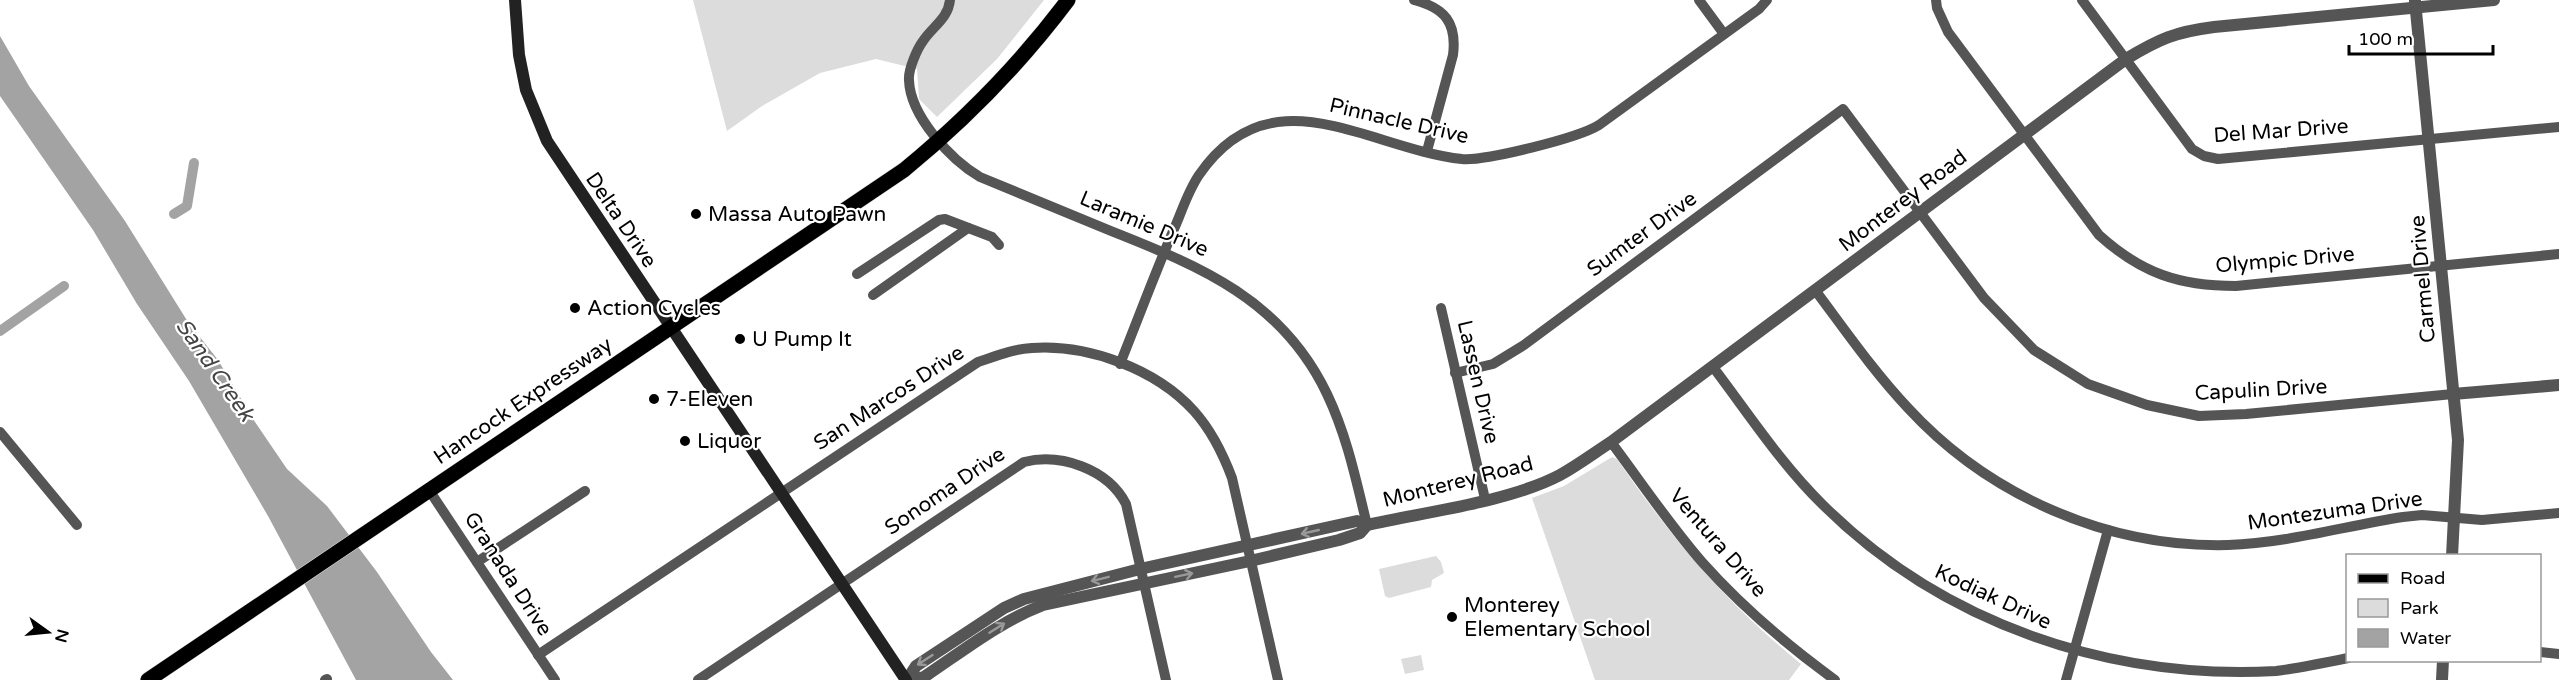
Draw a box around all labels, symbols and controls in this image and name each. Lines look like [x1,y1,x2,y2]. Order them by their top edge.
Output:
scale bar [2349,18,2493,56]
text: 100 m [2358,28,2413,50]
street label: Pinnacle Drive [1327,93,1471,149]
street label: Del Mar Drive [2213,114,2349,148]
street label: Monterey Road [1834,145,1972,257]
street label: Delta Drive [580,168,662,272]
street label: Laramie Drive [1076,186,1212,262]
street label: Sumter Drive [1582,186,1702,282]
place label: Massa Auto Pawn [708,202,886,227]
marker: Massa Auto Pawn [689,207,703,221]
street label: Carmel Drive [2405,214,2441,344]
street label: Olympic Drive [2214,241,2356,279]
place label: Action Cycles [587,296,721,321]
marker: Action Cycles [568,301,582,315]
water label: Sand Creek [170,314,261,428]
street label: Lassen Drive [1452,318,1504,446]
place label: U Pump It [752,327,852,352]
street label: Hancock Expressway [429,332,617,470]
marker: U Pump It [733,332,747,346]
street label: San Marcos Drive [809,340,969,456]
street label: Capulin Drive [2194,374,2328,406]
place label: 7-Eleven [666,387,753,412]
marker: 7-Eleven [647,392,661,406]
place label: Liquor [697,429,761,454]
marker: Liquor [678,434,692,448]
street label: Sonoma Drive [880,442,1010,540]
street label: Monterey Road [1380,451,1536,513]
street label: Ventura Drive [1664,484,1772,602]
street label: Montezuma Drive [2246,486,2424,536]
street label: Granada Drive [459,507,557,641]
one-way arrow [1301,526,1320,538]
legend [2346,554,2541,662]
street label: Kodiak Drive [1931,559,2055,635]
text: Road [2400,567,2445,589]
one-way arrow [1174,569,1193,581]
one-way arrow [1090,574,1109,586]
place label: Monterey Elementary School [1464,593,1651,642]
text: Park [2400,597,2439,619]
north arrow [18,602,78,662]
marker: Monterey Elementary School [1445,610,1459,624]
one-way arrow [988,621,1005,633]
text: N [50,627,73,644]
text: Water [2400,627,2451,649]
one-way arrow [917,654,934,666]

